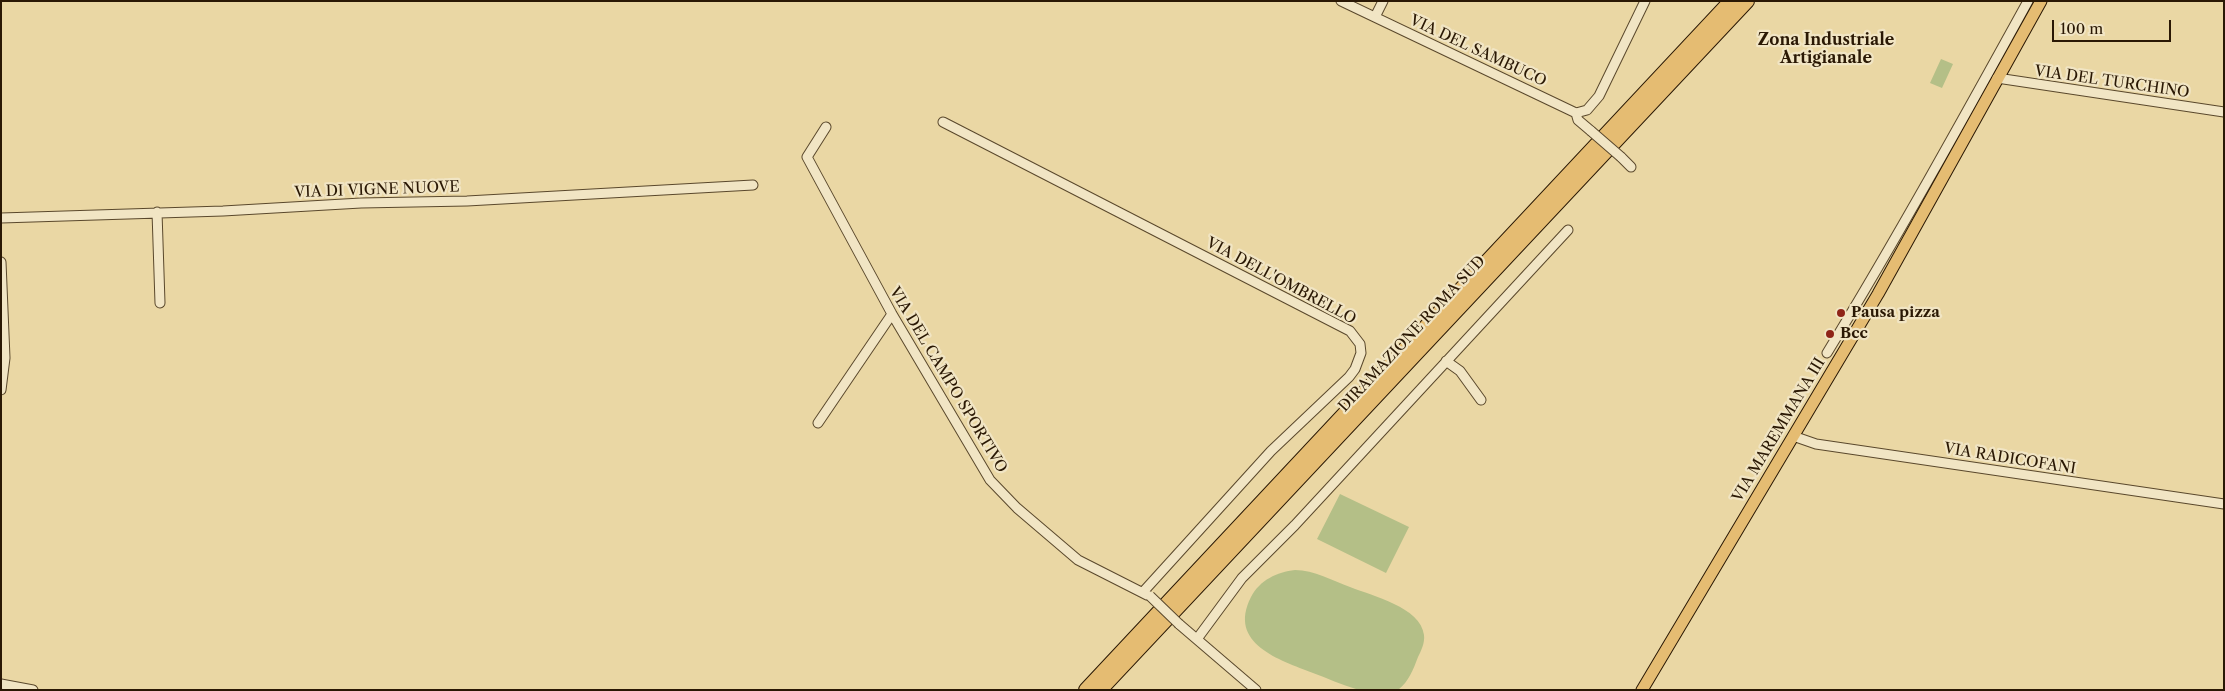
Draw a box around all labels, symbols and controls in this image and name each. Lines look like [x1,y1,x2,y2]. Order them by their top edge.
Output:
scale bar [2055,10,2174,42]
street label: VIA DEL SAMBUCO [1407,11,1549,91]
text: 100 m [2060,19,2103,38]
district label: Zona Industriale Artigianale [1758,30,1894,68]
street label: VIA DEL TURCHINO [2033,62,2191,102]
street label: VIA DI VIGNE NUOVE [294,178,460,202]
street label: VIA DELL'OMBRELLO [1203,234,1359,328]
street label: DIRAMAZIONE ROMA SUD [1335,252,1489,416]
street label: VIA DEL CAMPO SPORTIVO [885,284,1011,476]
place label: Pausa pizza [1851,304,1940,322]
marker: Pausa pizza [1835,307,1847,319]
place label: Bcc [1840,325,1868,343]
marker: Bcc [1824,328,1836,340]
street label: VIA MAREMMANA III [1729,355,1829,505]
street label: VIA RADICOFANI [1943,440,2077,478]

